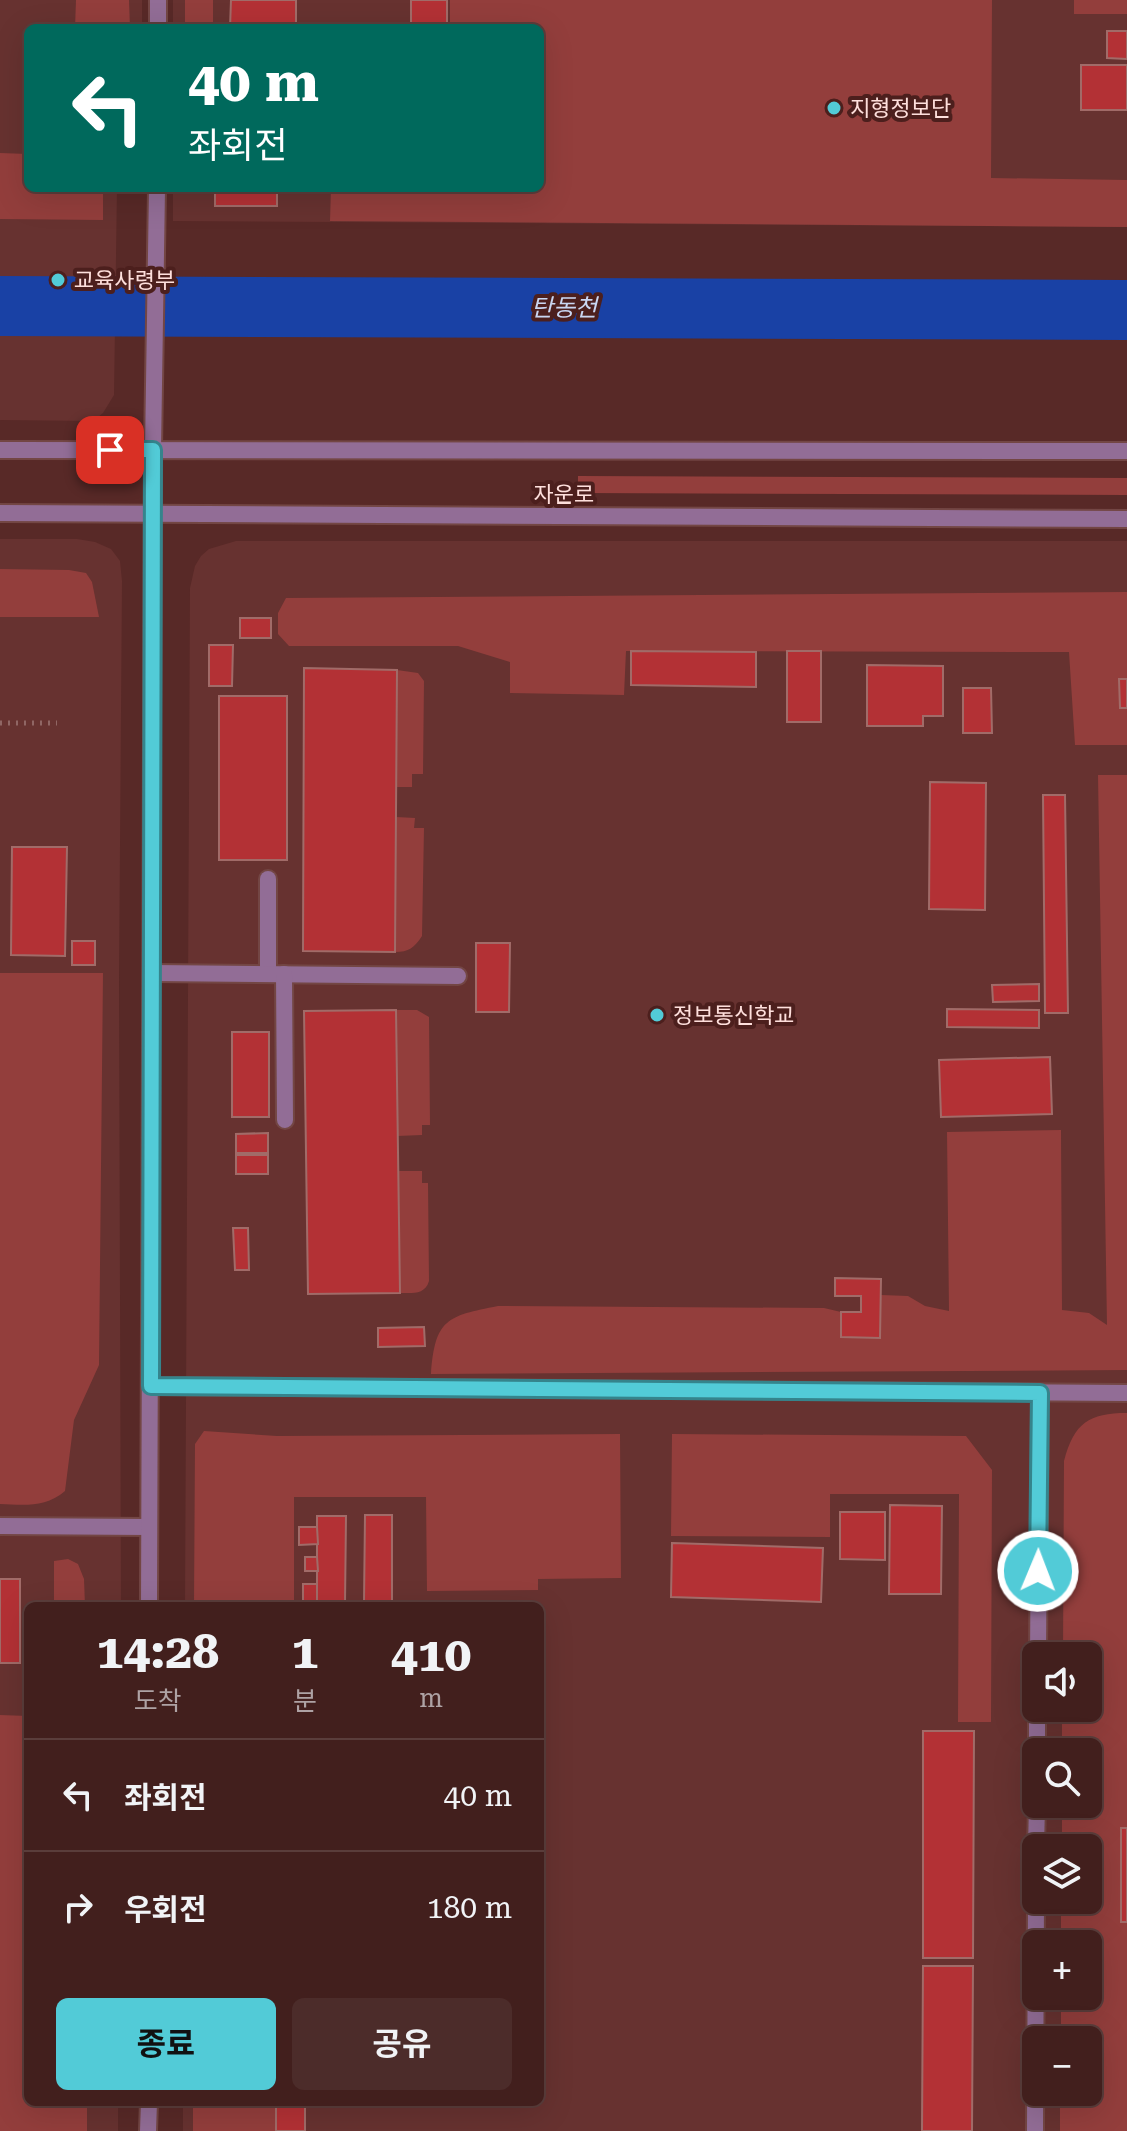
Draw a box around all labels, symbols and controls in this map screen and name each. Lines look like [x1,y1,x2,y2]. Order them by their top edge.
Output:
text: 40 m [188,49,319,115]
icon: left [56,56,160,160]
place label: 지형정보단 [850,96,951,121]
marker: 지형정보단 [825,99,843,117]
text: 좌회전 [188,125,287,167]
place label: 교육사령부 [74,268,175,293]
marker: 교육사령부 [49,271,67,289]
water label: 탄동천 [531,294,600,322]
pin [76,416,144,484]
icon: arrive [88,428,132,472]
street label: 자운로 [534,482,594,507]
place label: 정보통신학교 [673,1003,794,1028]
marker: 정보통신학교 [648,1006,666,1024]
position arrow [996,1529,1080,1613]
text: 14:28 [96,1624,219,1680]
text: 1 [291,1624,318,1680]
text: 410 [391,1627,471,1683]
map controls [1022,1642,1102,2106]
button: sound [1022,1642,1102,1722]
text: m [419,1683,443,1713]
text: 도착 [134,1686,182,1716]
text: 분 [293,1686,317,1716]
button: search [1022,1738,1102,1818]
icon: left [56,1773,100,1817]
text: 40 m [443,1778,512,1813]
text: 좌회전 [124,1780,207,1815]
button: layers [1022,1834,1102,1914]
icon: right [56,1885,100,1929]
text: 180 m [427,1890,512,1925]
text: 우회전 [124,1892,207,1927]
button: + [1022,1930,1102,2010]
button: 종료 [56,1998,276,2090]
button: 공유 [292,1998,512,2090]
button: − [1022,2026,1102,2106]

